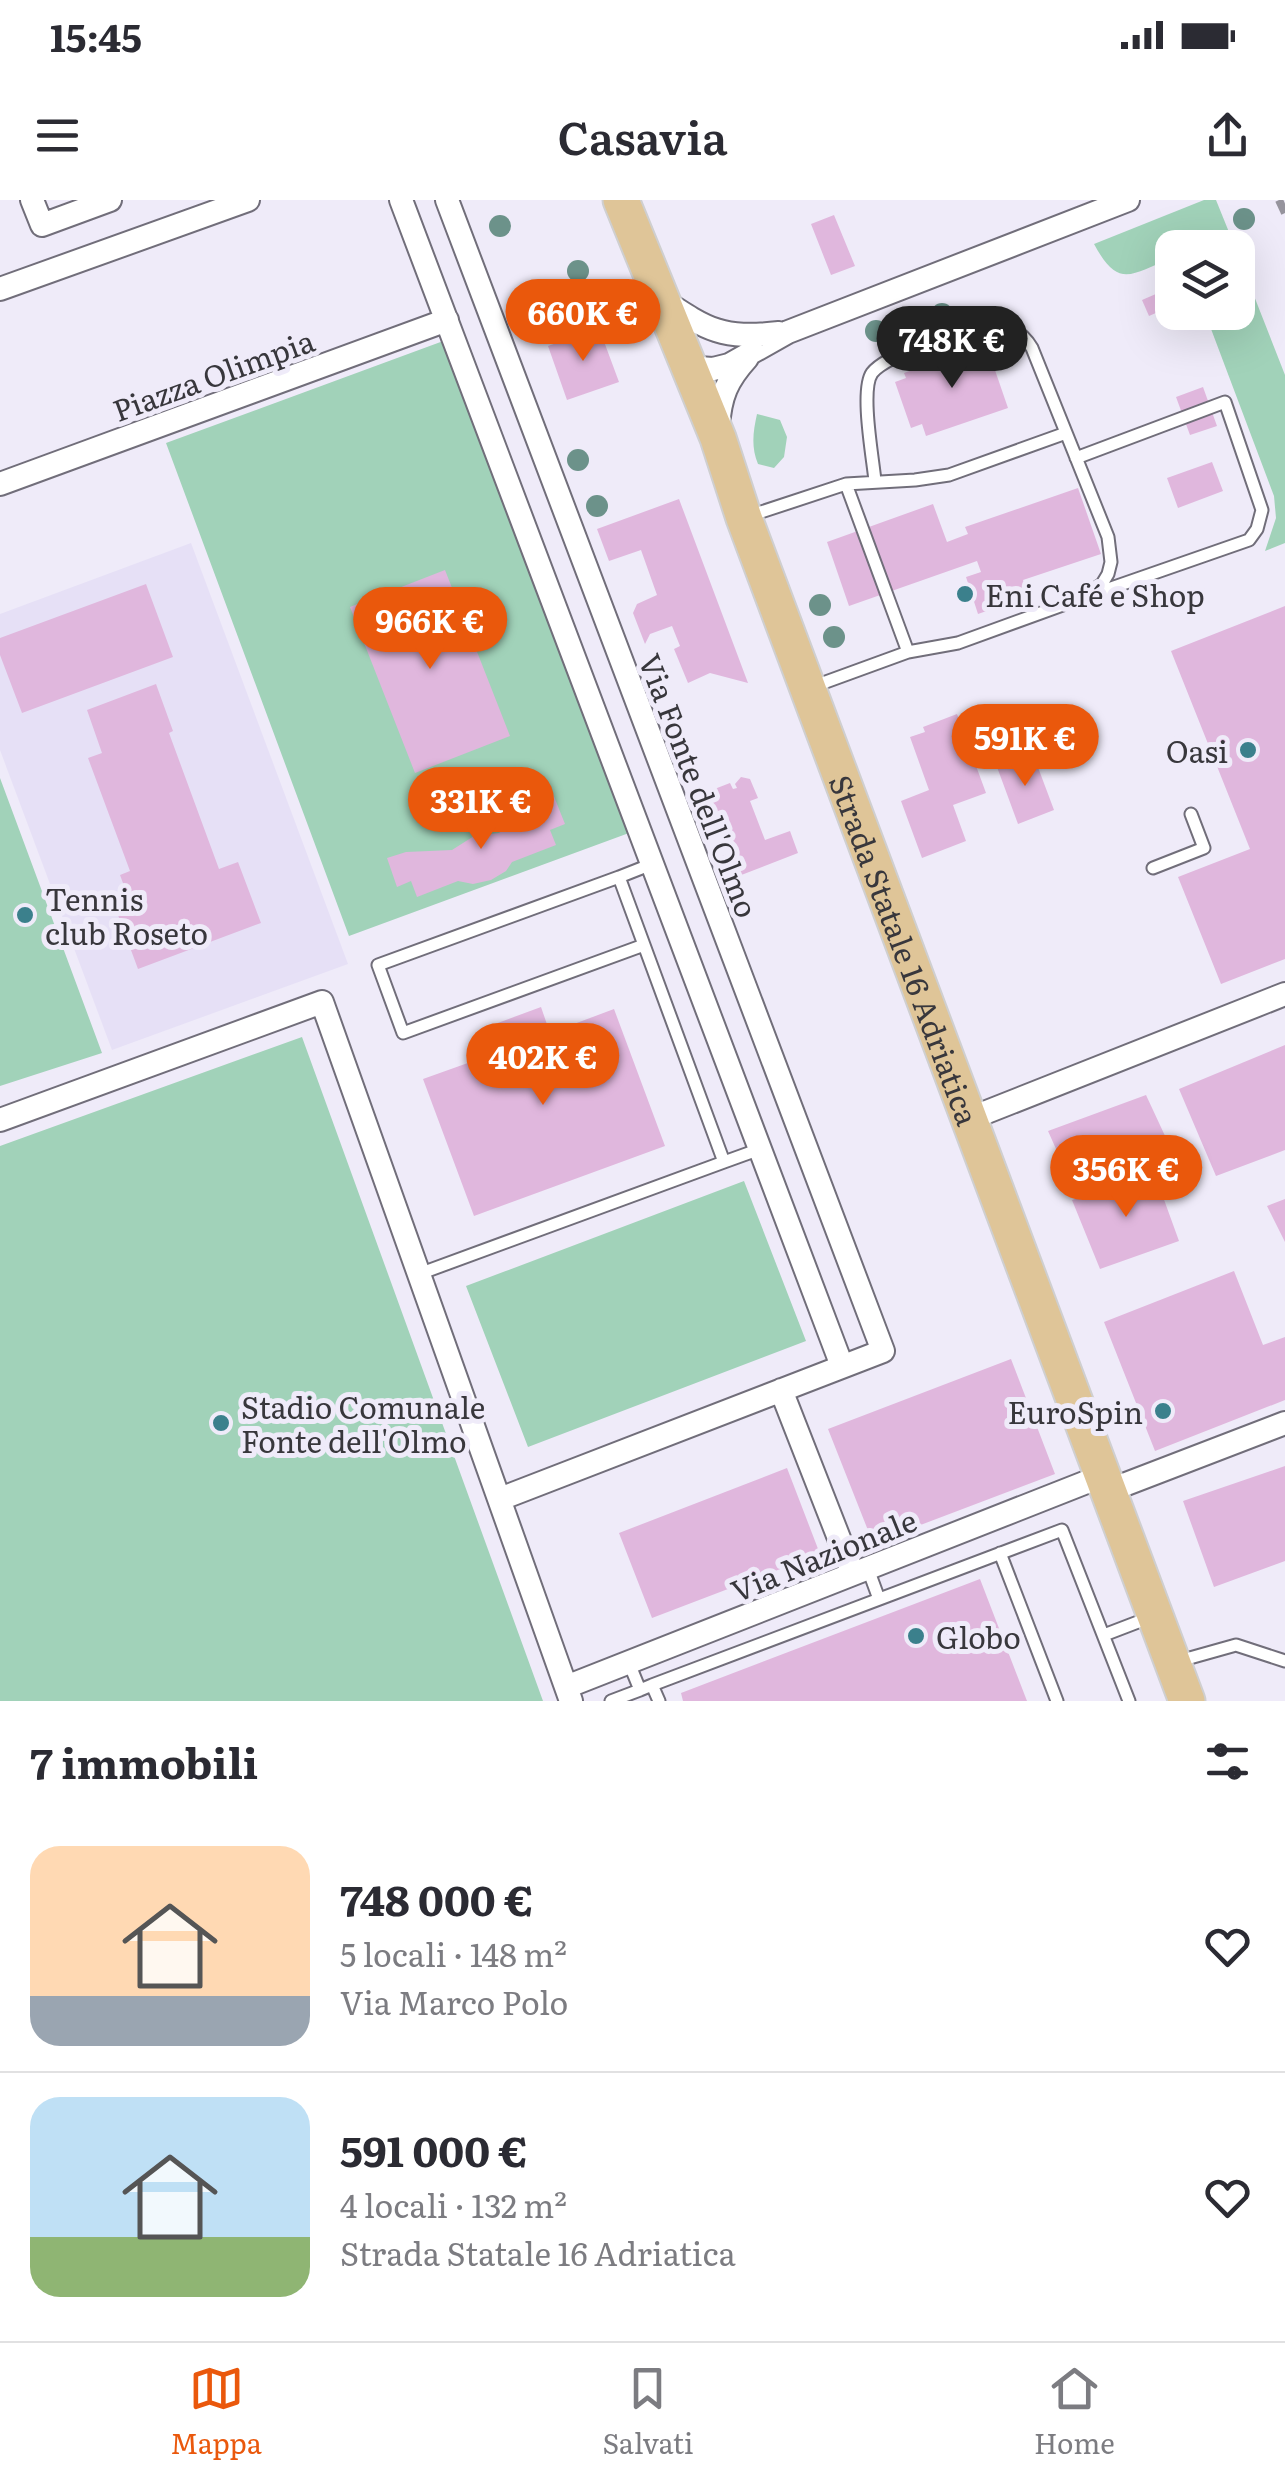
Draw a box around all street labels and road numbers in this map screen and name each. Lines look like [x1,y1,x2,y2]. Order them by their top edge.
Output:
street label: Piazza Olimpia [106,317,321,431]
street label: Via Fonte dell'Olmo [629,647,771,923]
street label: Strada Statale 16 Adriatica [820,768,992,1132]
street label: Via Nazionale [724,1497,922,1611]

